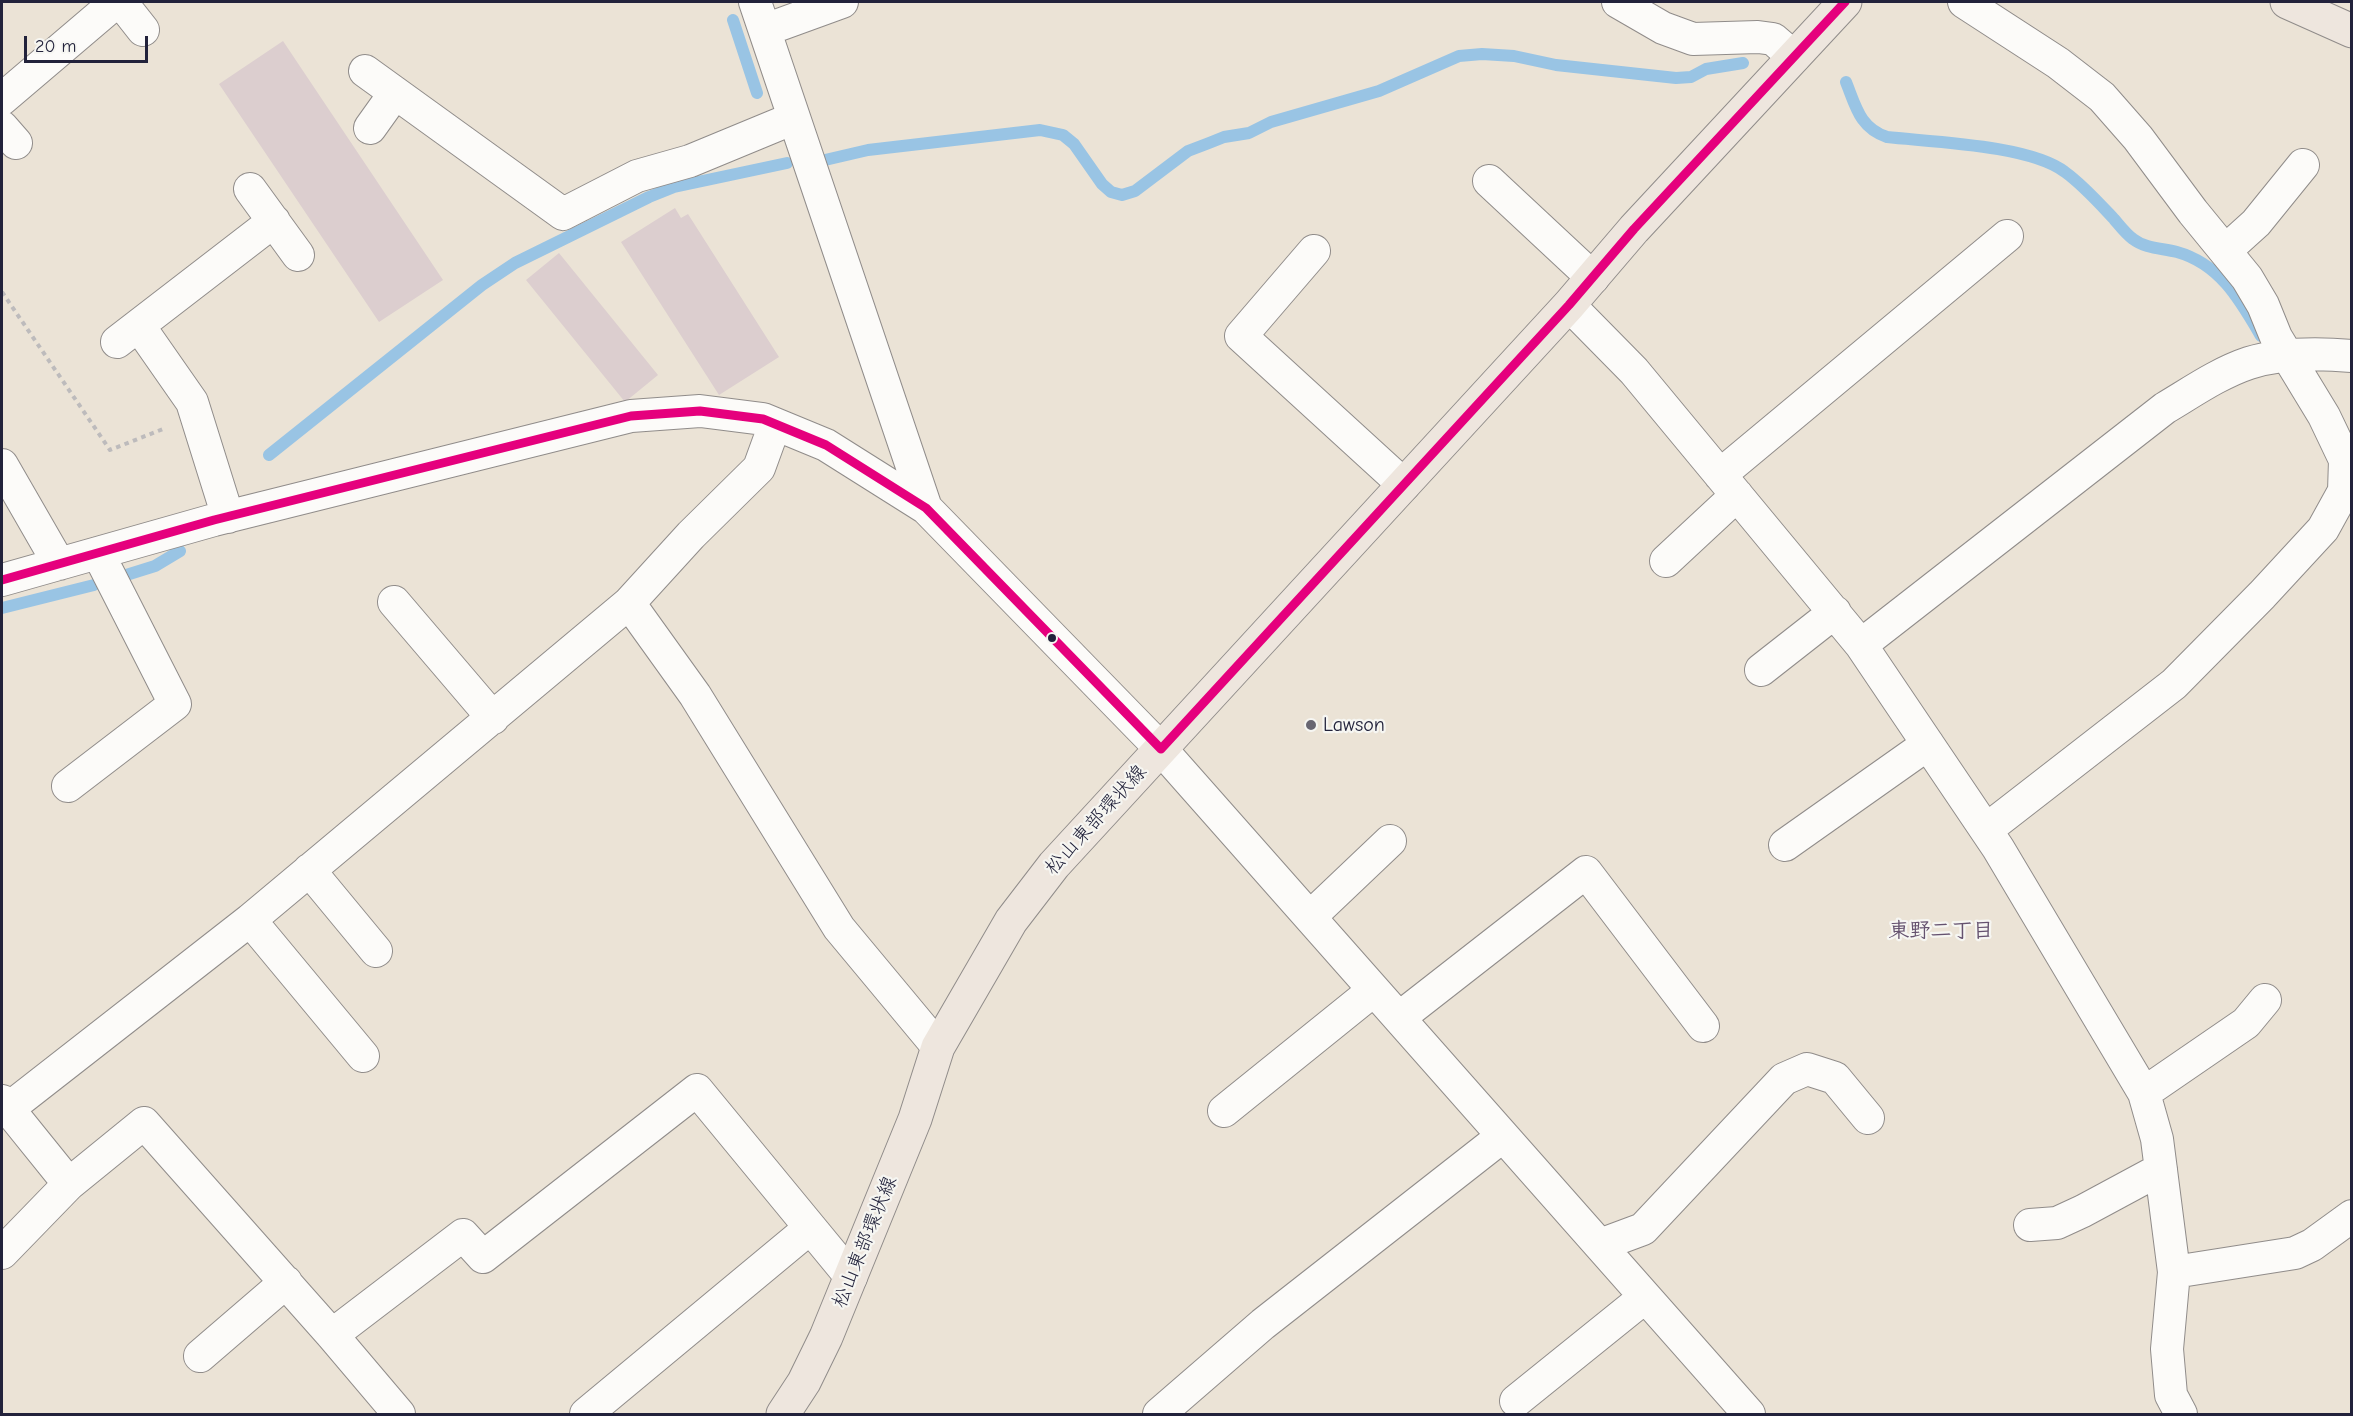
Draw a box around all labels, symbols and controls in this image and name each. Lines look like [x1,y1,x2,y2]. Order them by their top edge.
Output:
scale bar [27,24,152,62]
text: 20 m [35,36,76,57]
unlabelled marker [1046,632,1058,644]
place label: Lawson [1323,713,1385,737]
marker: Lawson [1304,718,1318,732]
street label: 松山東部環状線 [1040,760,1152,880]
district label: 東野二丁目 [1889,918,1993,944]
street label: 松山東部環状線 [828,1173,902,1311]

